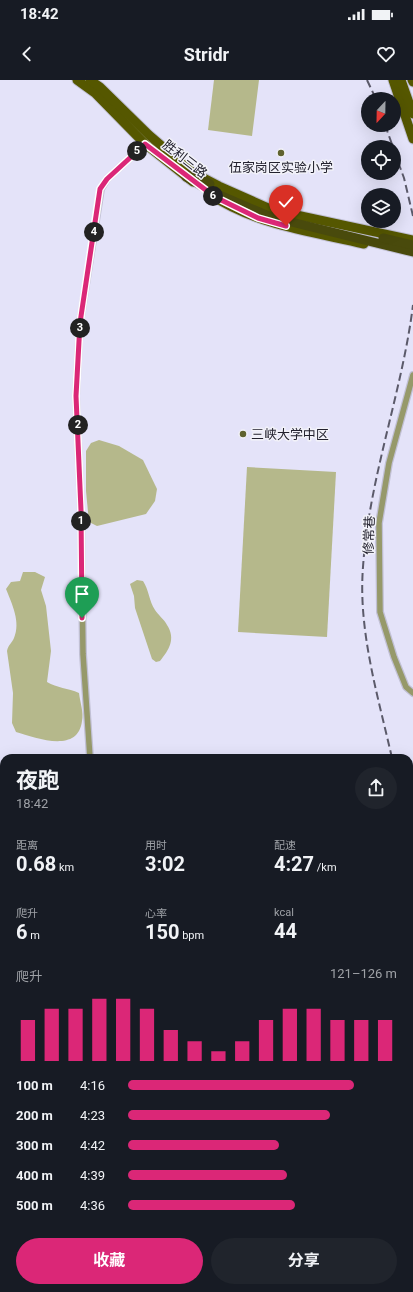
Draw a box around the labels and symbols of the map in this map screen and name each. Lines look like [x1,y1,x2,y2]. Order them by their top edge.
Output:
north arrow [361,92,401,132]
street label: 胜利三路 [160,137,210,181]
pin: 5 [127,141,147,161]
marker: 伍家岗区实验小学 [276,148,286,158]
place label: 伍家岗区实验小学 [229,160,333,175]
pin [269,185,303,226]
pin: 6 [203,186,223,206]
pin: 4 [84,222,104,242]
pin: 3 [70,318,90,338]
pin: 2 [68,415,88,435]
place label: 三峡大学中区 [251,427,329,442]
marker: 三峡大学中区 [238,429,248,439]
pin: 1 [71,511,91,531]
street label: 修常巷 [361,515,377,555]
pin [65,577,99,618]

